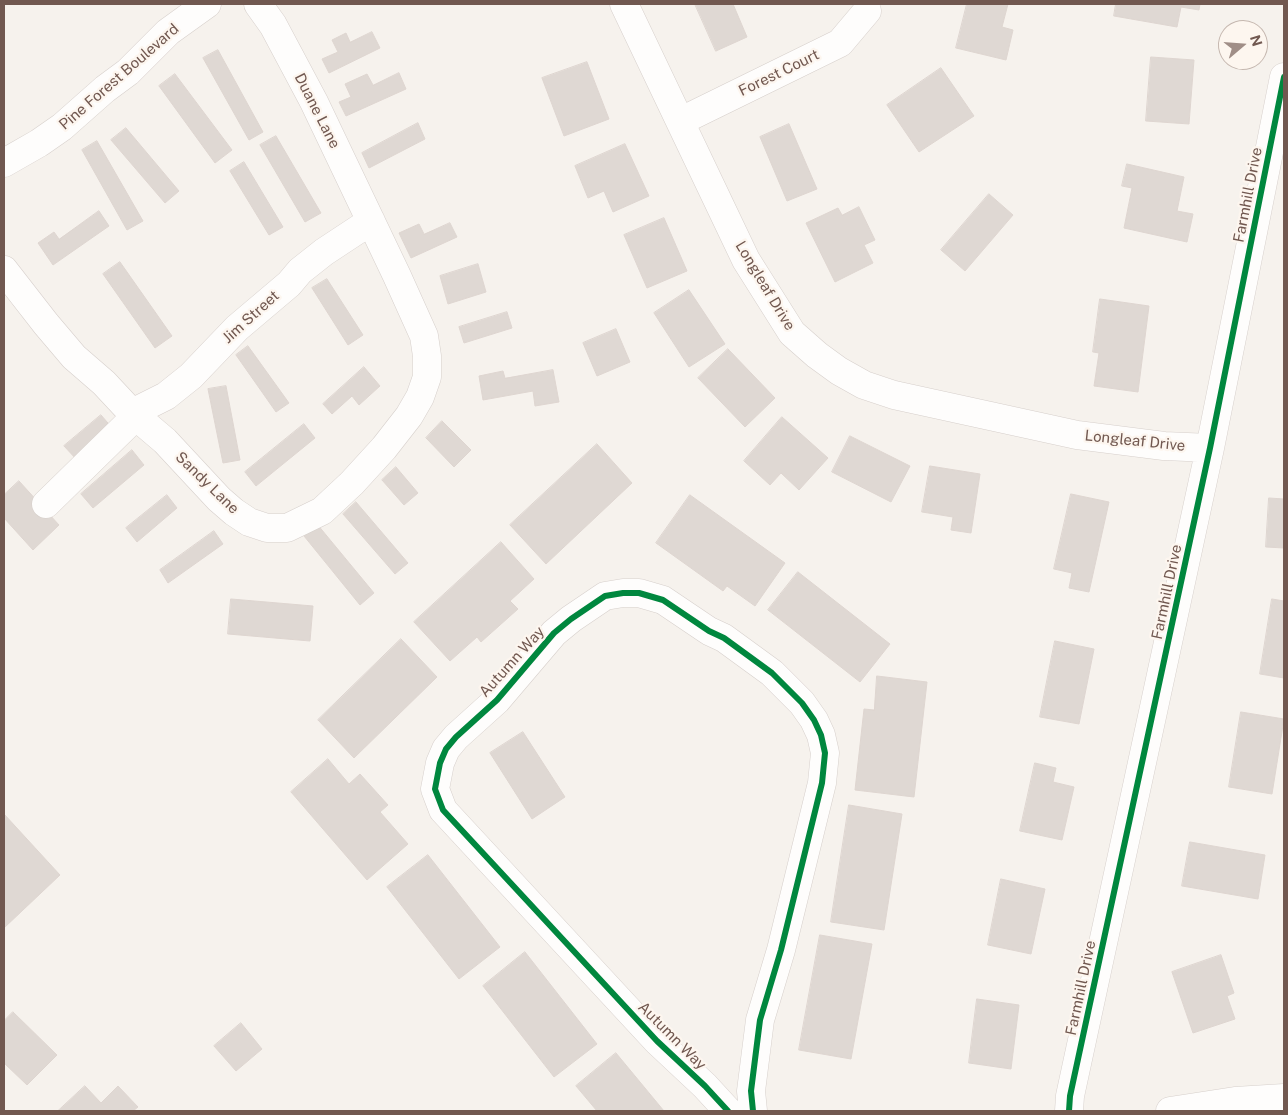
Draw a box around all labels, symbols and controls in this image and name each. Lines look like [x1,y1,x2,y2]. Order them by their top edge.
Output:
street label: Pine Forest Boulevard [55,20,183,134]
north arrow [1218,20,1268,70]
text: N [1247,33,1266,48]
street label: Forest Court [736,46,822,100]
street label: Duane Lane [290,70,344,152]
street label: Farmhill Drive [1230,146,1266,244]
street label: Longleaf Drive [731,238,799,334]
street label: Jim Street [219,287,283,347]
street label: Longleaf Drive [1084,427,1186,455]
street label: Sandy Lane [171,448,243,518]
street label: Farmhill Drive [1148,543,1186,641]
street label: Autumn Way [476,623,548,701]
street label: Farmhill Drive [1062,939,1100,1037]
street label: Autumn Way [634,998,710,1074]

